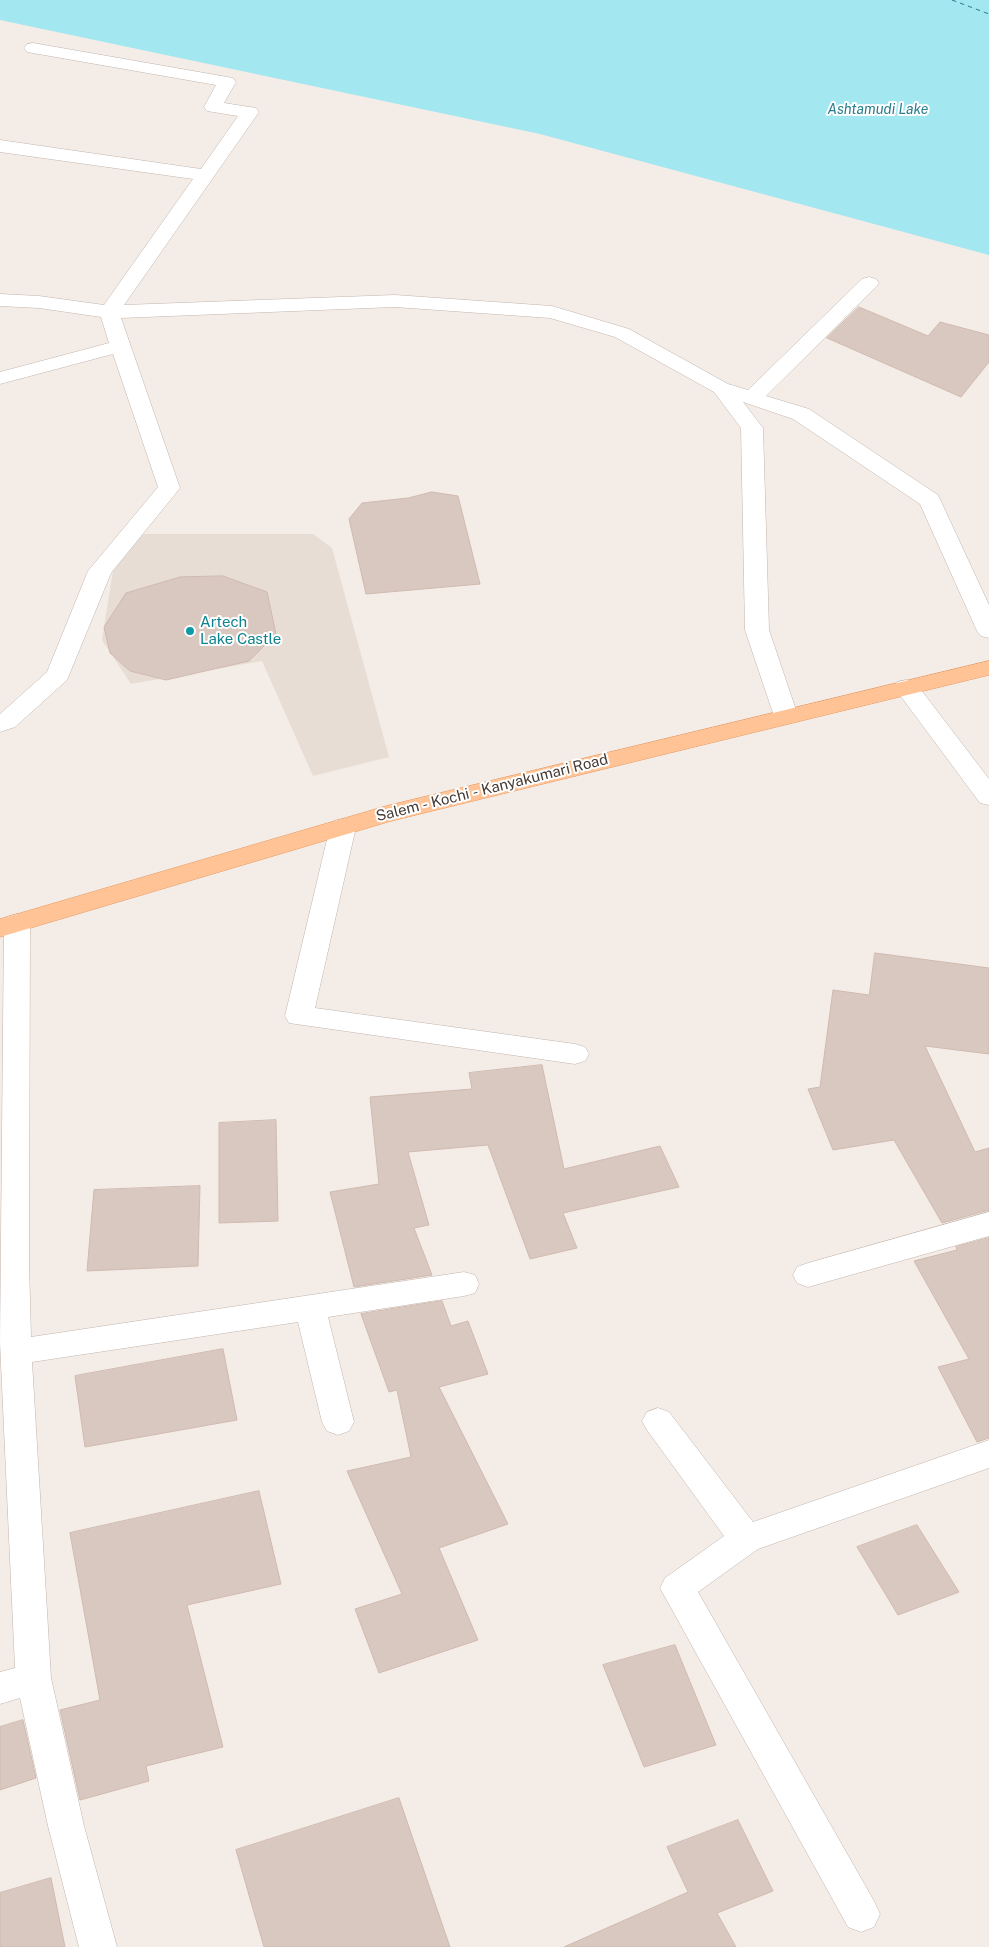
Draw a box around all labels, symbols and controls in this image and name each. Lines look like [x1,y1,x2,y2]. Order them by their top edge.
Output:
water label: Ashtamudi Lake [828,102,928,118]
place label: Artech Lake Castle [200,613,281,648]
marker: Artech Lake Castle [184,625,196,637]
street label: Salem - Kochi - Kanyakumari Road [374,750,610,826]

